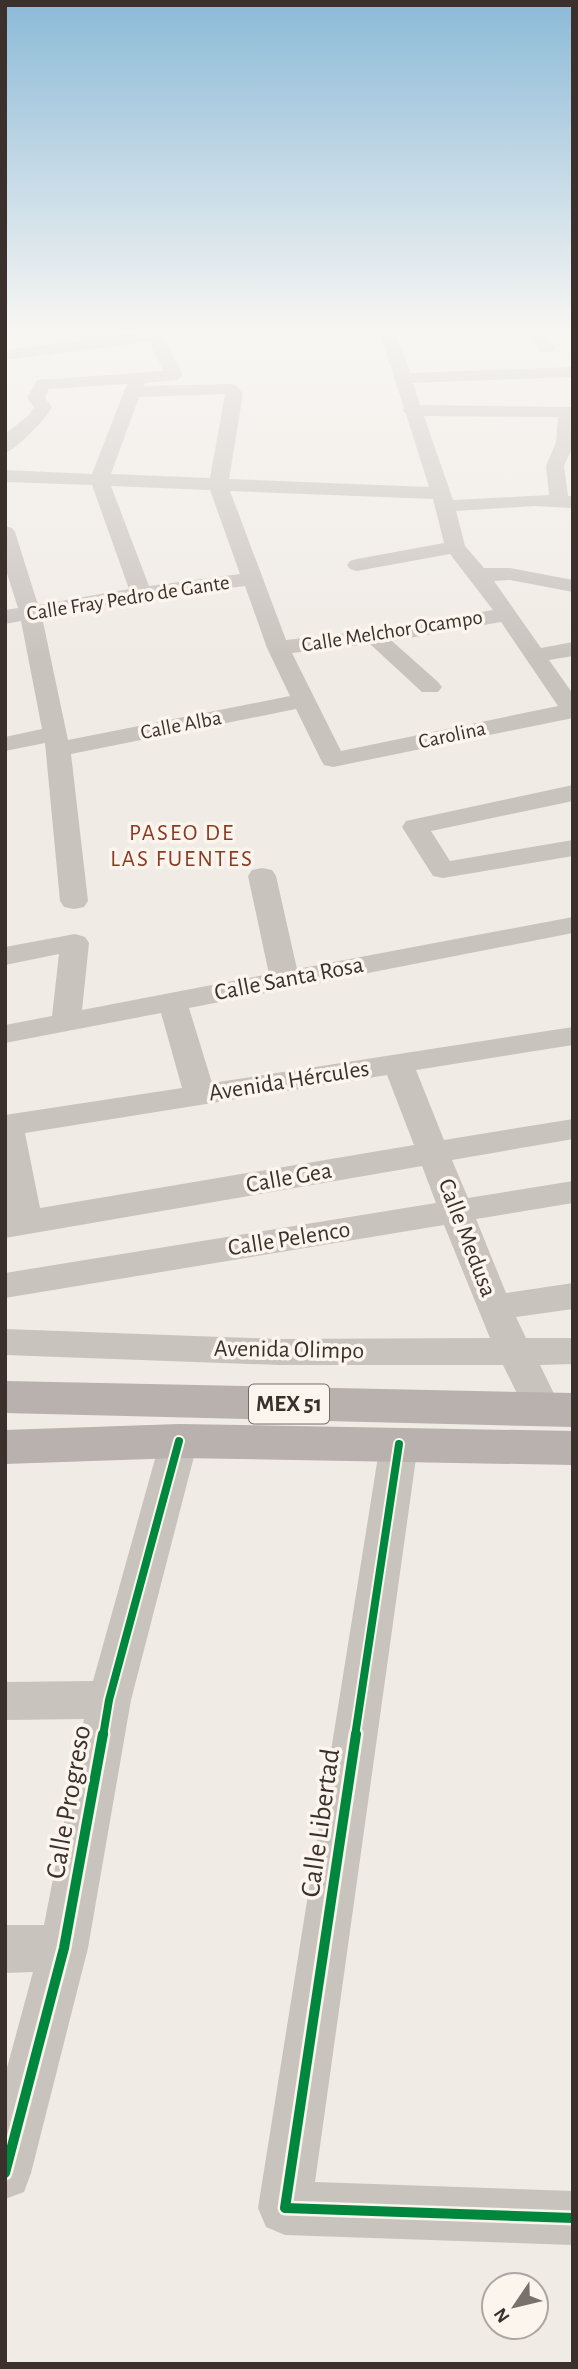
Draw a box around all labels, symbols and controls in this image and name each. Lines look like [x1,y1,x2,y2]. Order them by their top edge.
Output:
street label: Calle Fray Pedro de Gante [25,572,231,624]
street label: Calle Melchor Ocampo [300,606,484,656]
street label: Calle Alba [139,707,224,743]
street label: Carolina [416,718,488,752]
district label: PASEO DE LAS FUENTES [110,822,254,871]
street label: Calle Santa Rosa [212,953,366,1005]
street label: Avenida Hércules [207,1056,371,1106]
street label: Calle Gea [244,1159,334,1197]
street label: Calle Medusa [433,1176,501,1300]
street label: Calle Pelenco [226,1217,352,1261]
street label: Avenida Olimpo [214,1337,364,1363]
road number: MEX 51 [249,1385,329,1424]
street label: Calle Progreso [42,1723,96,1881]
street label: Calle Libertad [297,1747,345,1899]
north arrow [480,2271,550,2341]
text: N [491,2304,514,2326]

